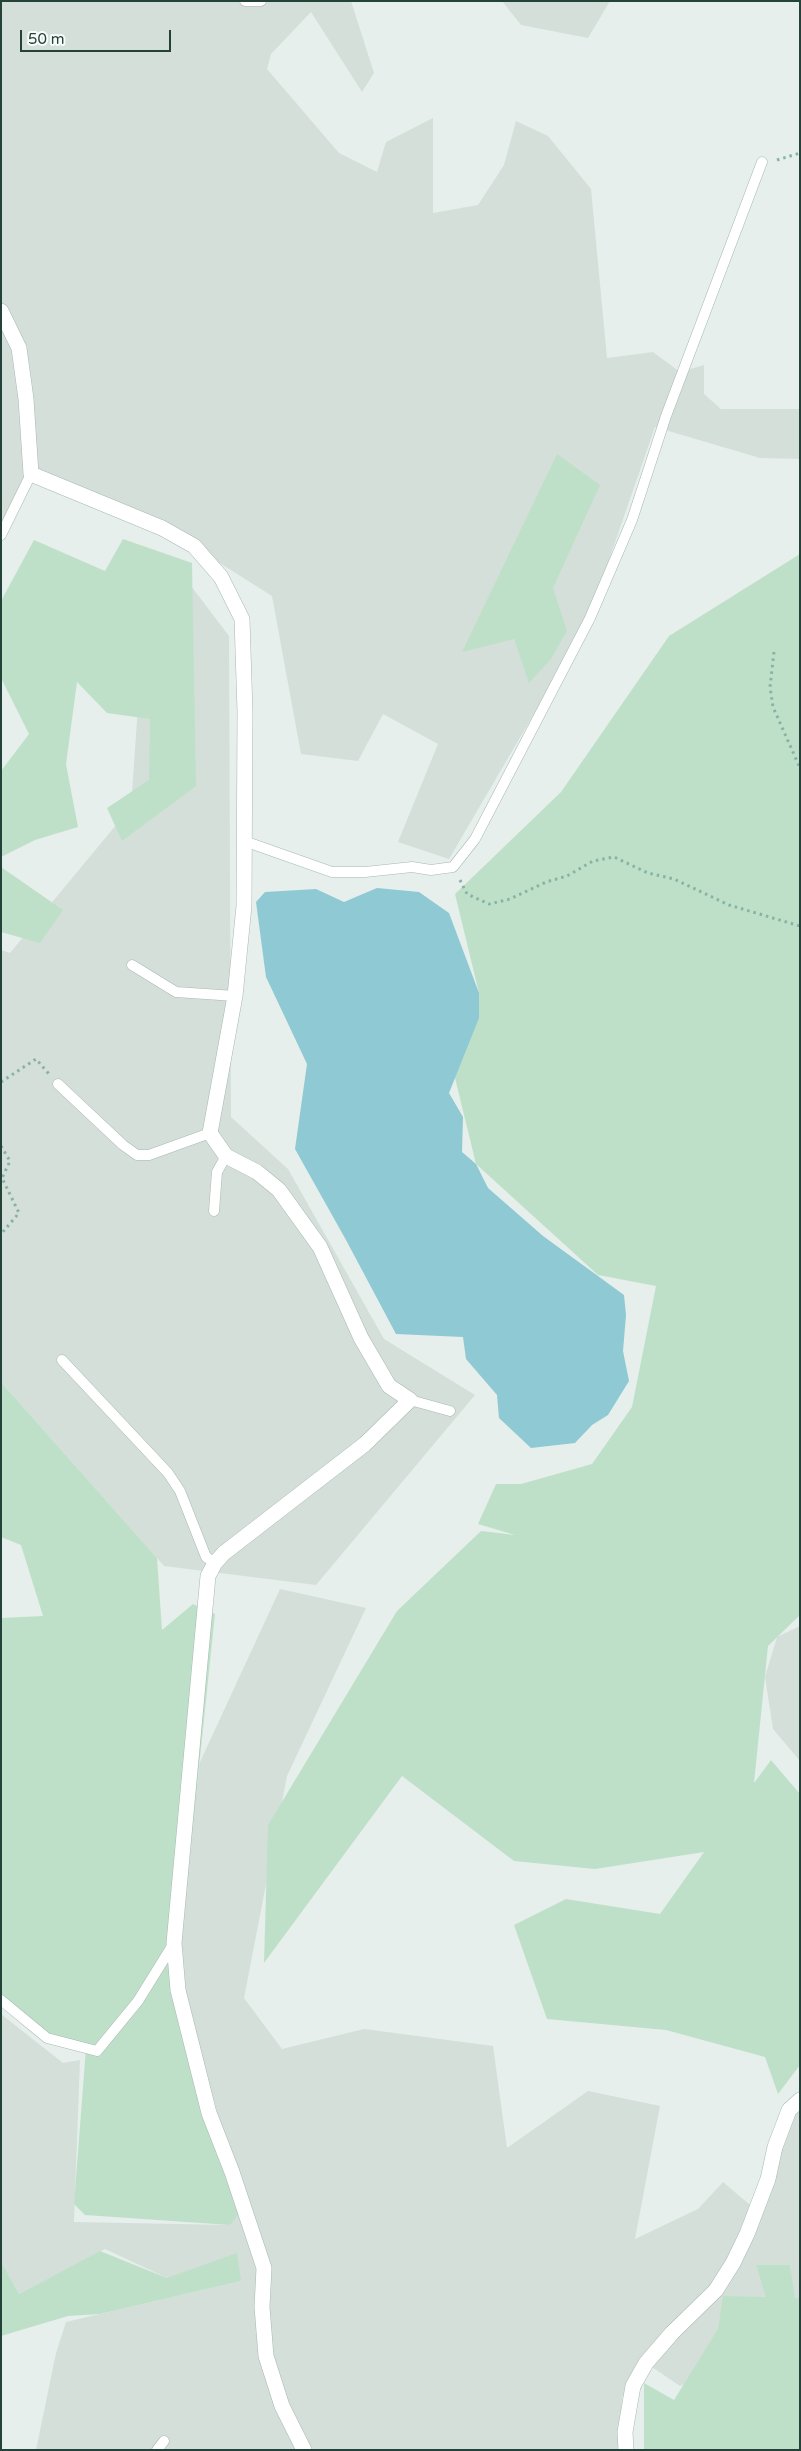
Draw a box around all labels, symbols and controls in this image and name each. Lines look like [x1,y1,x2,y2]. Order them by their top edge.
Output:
scale bar [22,20,174,52]
text: 50 m [28,30,65,48]

